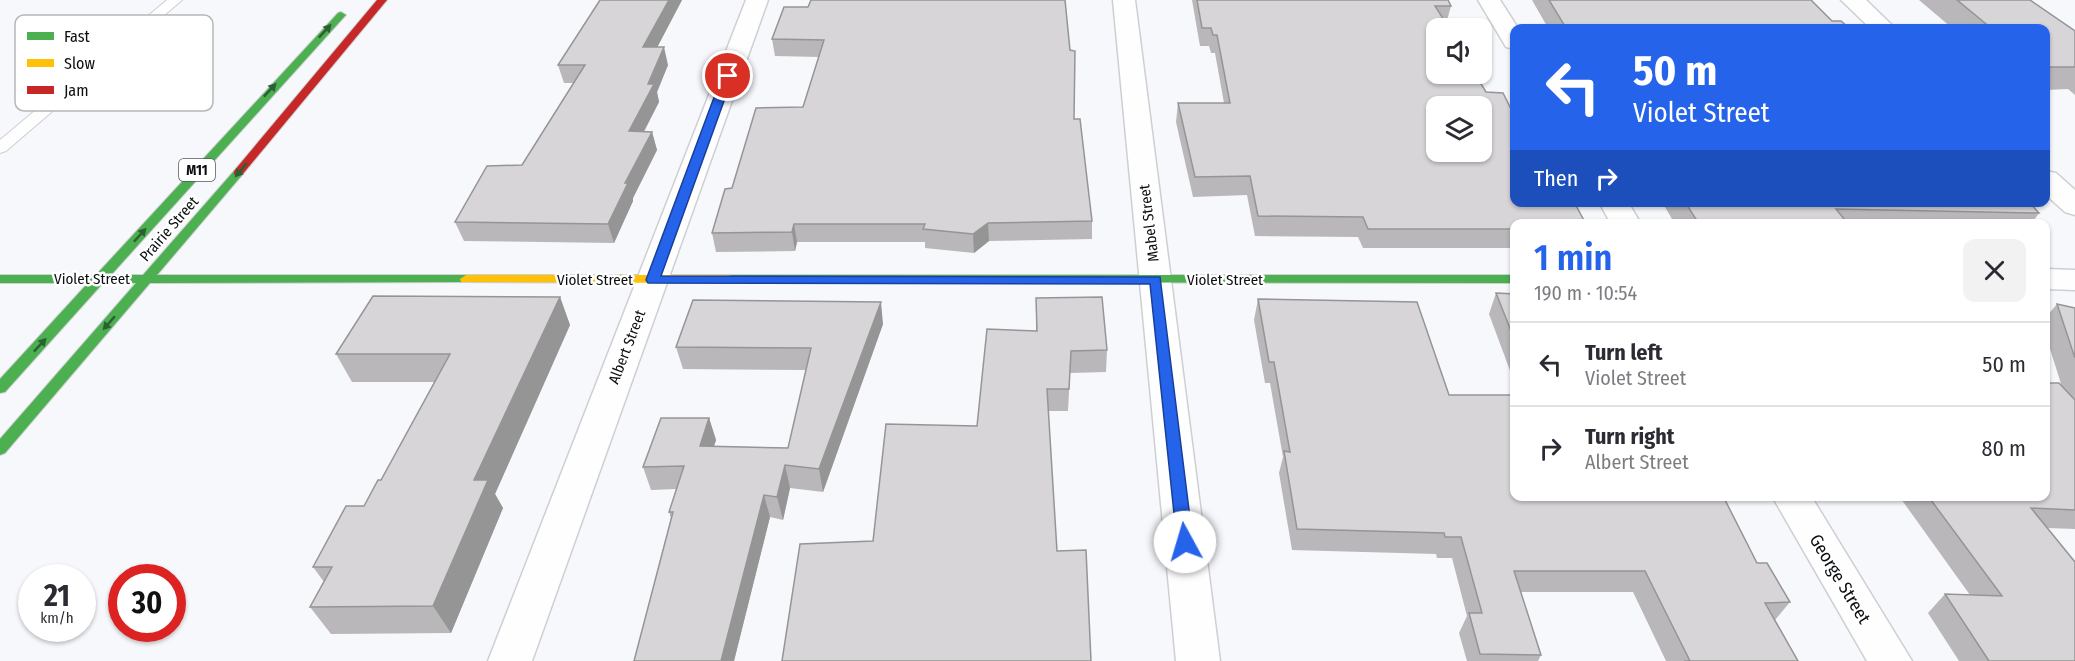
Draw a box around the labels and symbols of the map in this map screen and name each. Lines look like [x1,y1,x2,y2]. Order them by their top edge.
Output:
legend [15,15,213,111]
one-way arrow [318,24,332,39]
text: Fast [64,27,91,46]
pin [702,50,753,101]
text: Slow [64,54,95,73]
text: Jam [64,81,89,100]
one-way arrow [263,83,277,98]
road number: M11 [179,159,215,181]
one-way arrow [235,162,248,177]
street label: Mabel Street [1135,183,1163,263]
street label: Prairie Street [136,193,202,265]
one-way arrow [133,227,146,243]
street label: Violet Street [54,270,130,288]
street label: Violet Street [557,271,633,289]
street label: Violet Street [1187,271,1263,289]
street label: Albert Street [605,307,649,387]
one-way arrow [103,315,116,330]
one-way arrow [33,338,46,353]
position arrow [1153,510,1217,574]
street label: George Street [1805,530,1875,628]
speed limit sign: 30 [108,564,186,642]

